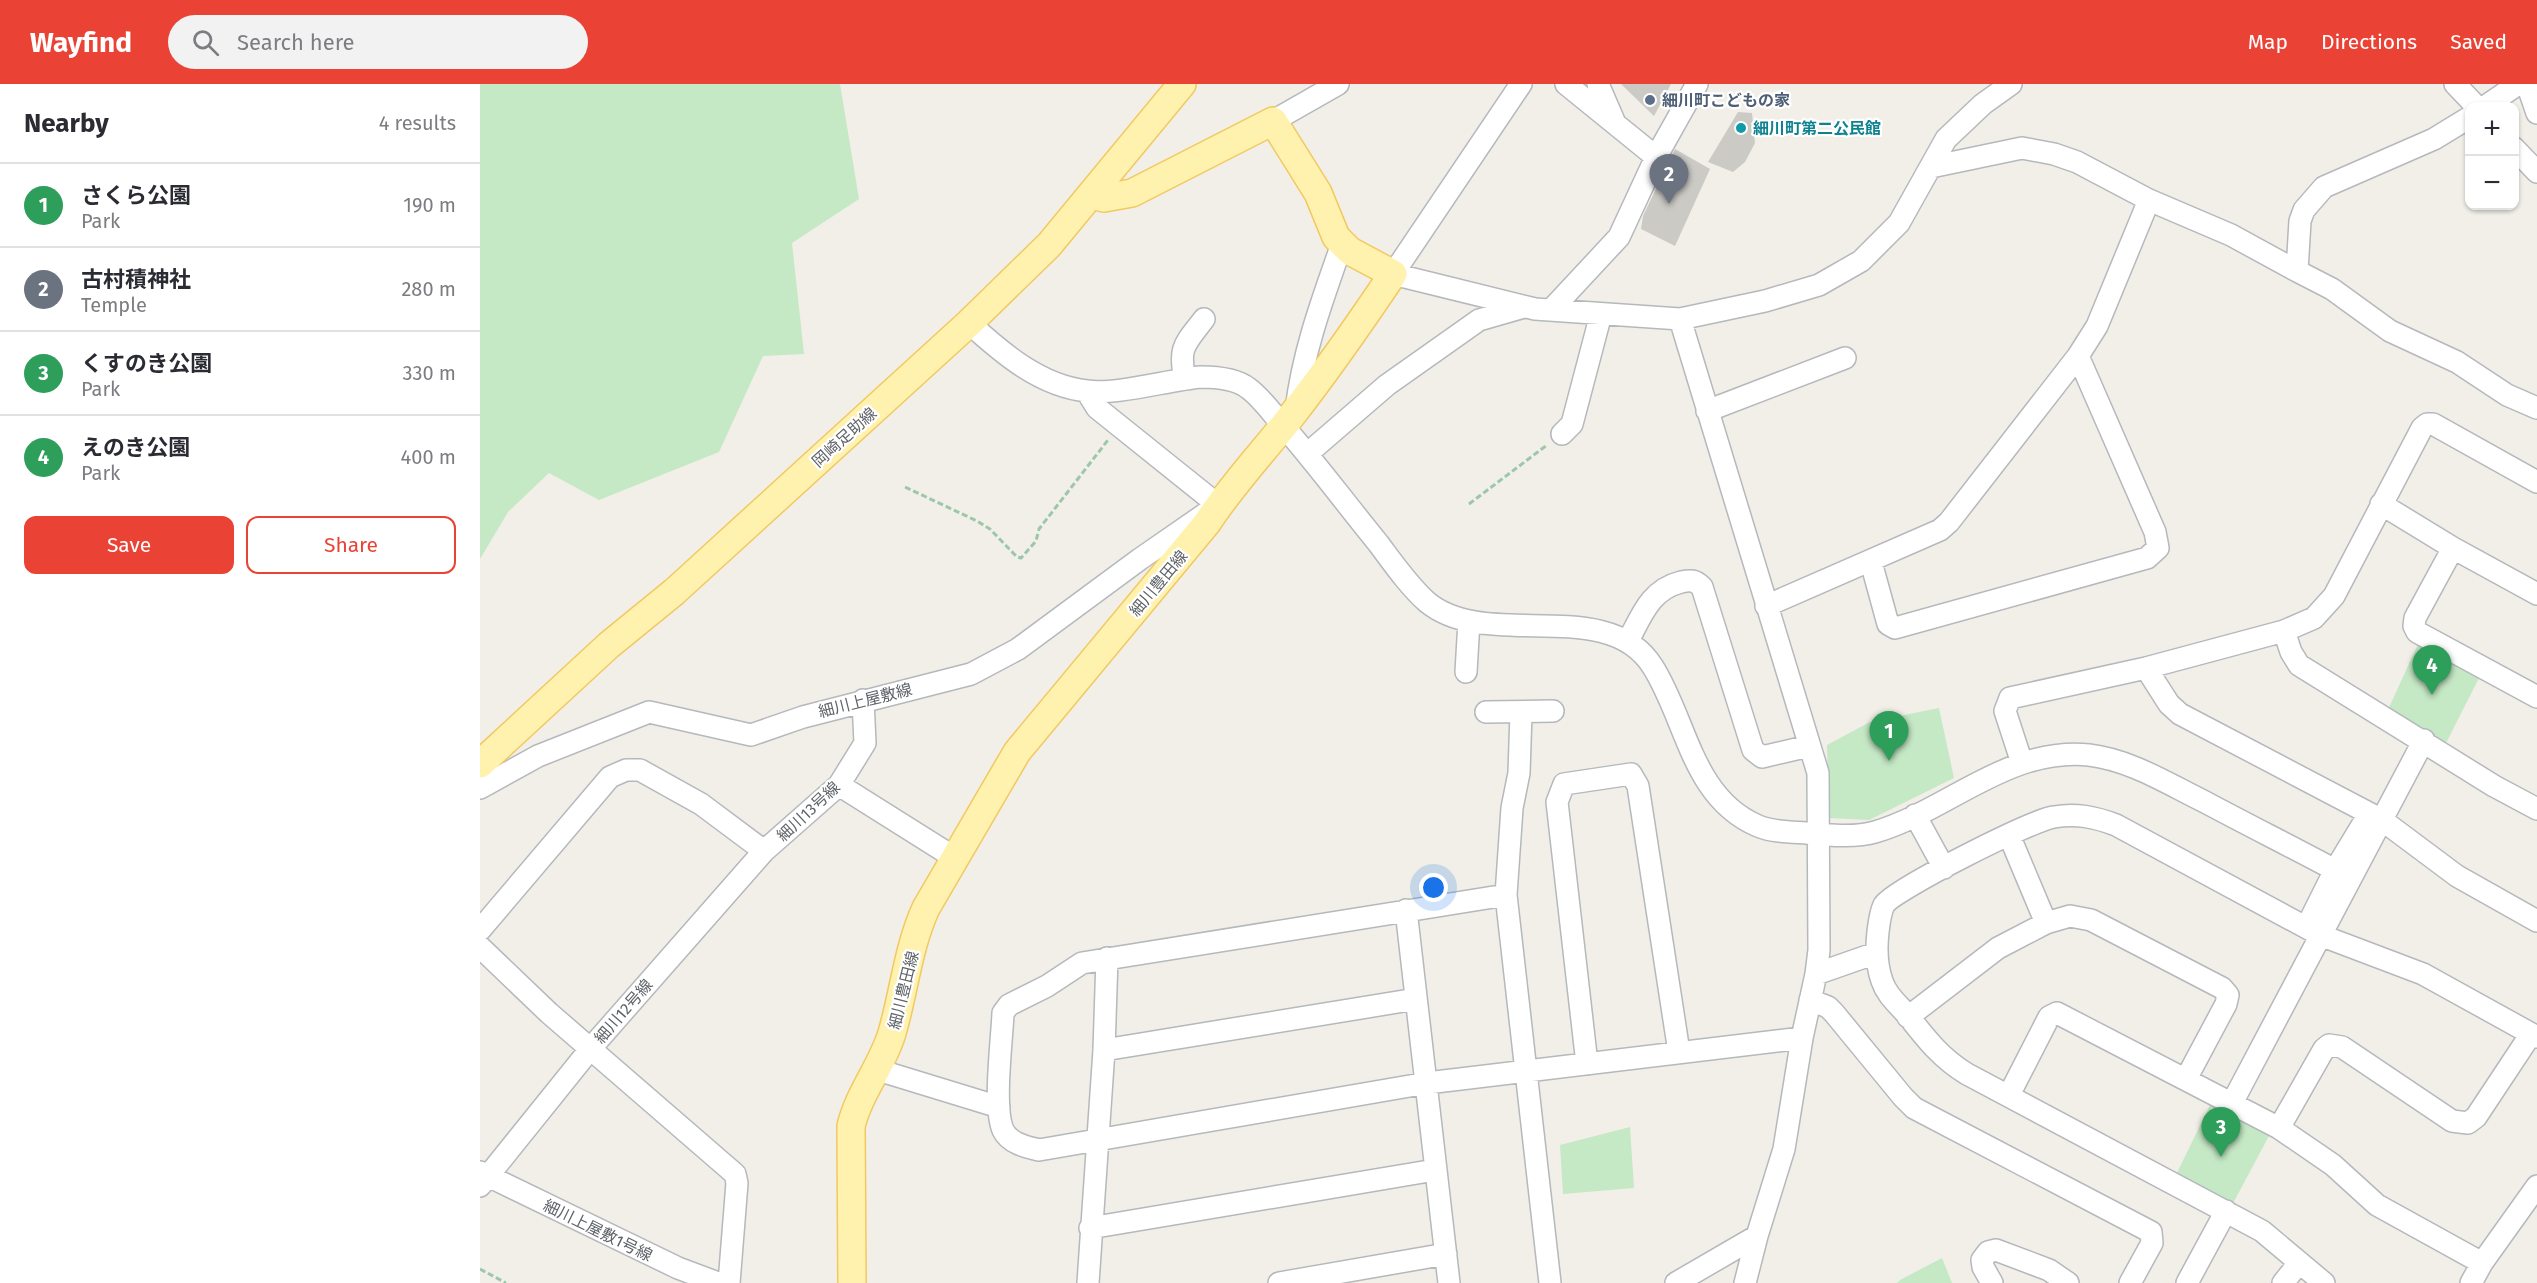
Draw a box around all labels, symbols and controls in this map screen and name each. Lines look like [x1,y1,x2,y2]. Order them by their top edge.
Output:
search box [168,15,588,69]
text: Wayfind [30,26,132,59]
icon: search [189,26,222,59]
text: Search here [237,29,355,56]
text: Map [2248,29,2288,55]
text: Directions [2321,29,2417,55]
text: Saved [2450,29,2507,55]
place label: 細川町こどもの家 [1662,91,1790,110]
marker: 細川町こどもの家 [1643,93,1657,107]
map controls [2465,102,2519,210]
button: + [2465,102,2519,156]
text: Nearby [24,108,109,139]
text: 4 results [379,111,456,135]
place label: 細川町第二公民館 [1753,119,1881,138]
marker: 細川町第二公民館 [1734,121,1748,135]
pin: 2 [1650,154,1688,204]
button: − [2465,156,2519,210]
text: さくら公園 [81,182,191,209]
text: 1 [39,193,48,217]
text: 190 m [403,193,456,217]
text: Park [81,209,120,233]
text: 古村積神社 [81,266,191,293]
text: 2 [38,277,49,301]
text: 280 m [401,277,456,301]
text: Temple [81,293,147,317]
text: くすのき公園 [81,350,212,377]
text: 3 [38,361,49,385]
text: 330 m [402,361,456,385]
text: Park [81,377,120,401]
street label: 岡崎足助線 [808,404,880,471]
text: えのき公園 [81,434,190,461]
text: 4 [38,445,49,469]
text: 400 m [401,445,456,469]
text: Park [81,461,120,485]
button: Save [24,516,234,574]
button: Share [246,516,456,574]
street label: 細川豊田線 [1125,547,1191,620]
pin: 4 [2412,646,2452,695]
street label: 細川上屋敷線 [816,680,914,721]
pin: 1 [1870,712,1908,761]
street label: 細川13号線 [773,778,844,845]
your location [1419,873,1448,902]
street label: 細川豊田線 [885,949,922,1031]
street label: 細川12号線 [590,975,656,1047]
pin: 3 [2202,1108,2240,1157]
street label: 細川上屋敷1号線 [540,1196,655,1265]

